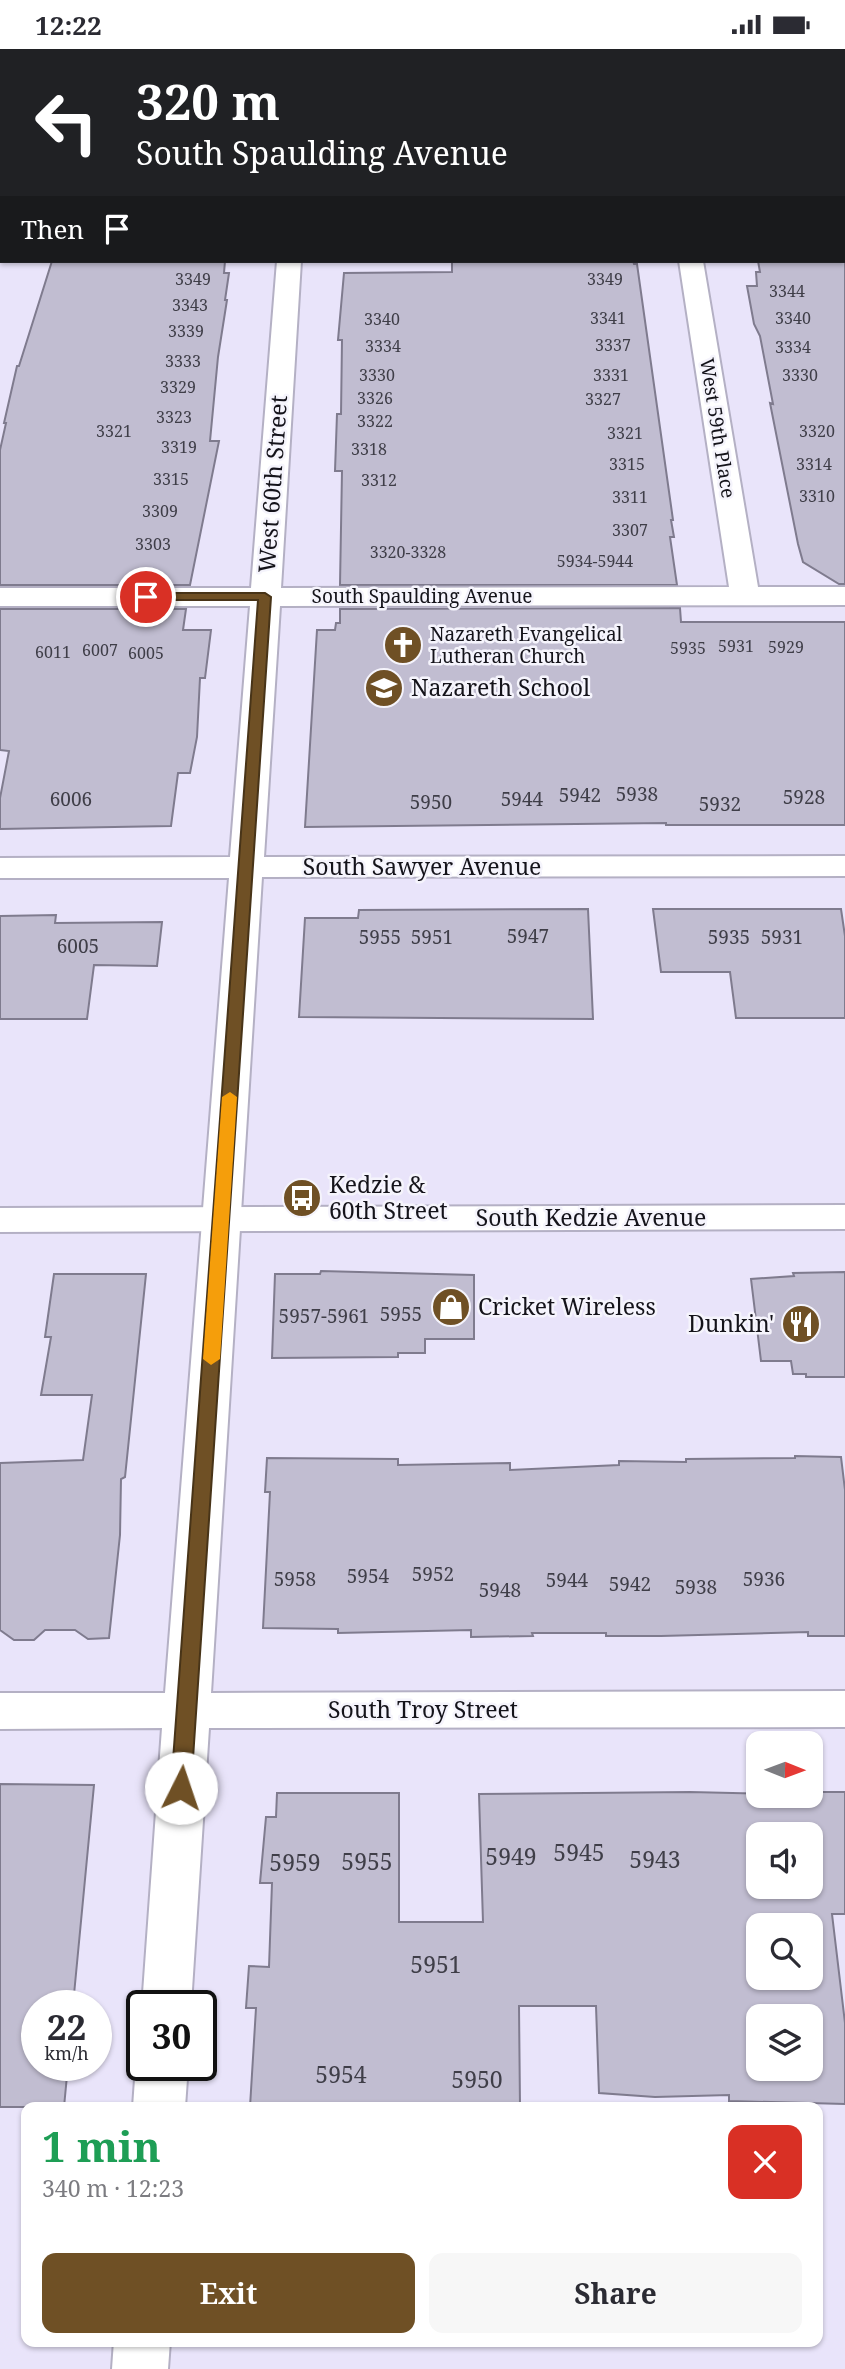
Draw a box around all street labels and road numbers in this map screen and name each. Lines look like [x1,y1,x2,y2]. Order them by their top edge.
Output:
street label: West 59th Place [694,356,742,500]
street label: West 60th Street [250,394,294,574]
street label: South Spaulding Avenue [312,583,532,609]
street label: South Sawyer Avenue [303,850,541,882]
street label: South Kedzie Avenue [476,1201,706,1233]
street label: South Troy Street [328,1693,518,1725]

